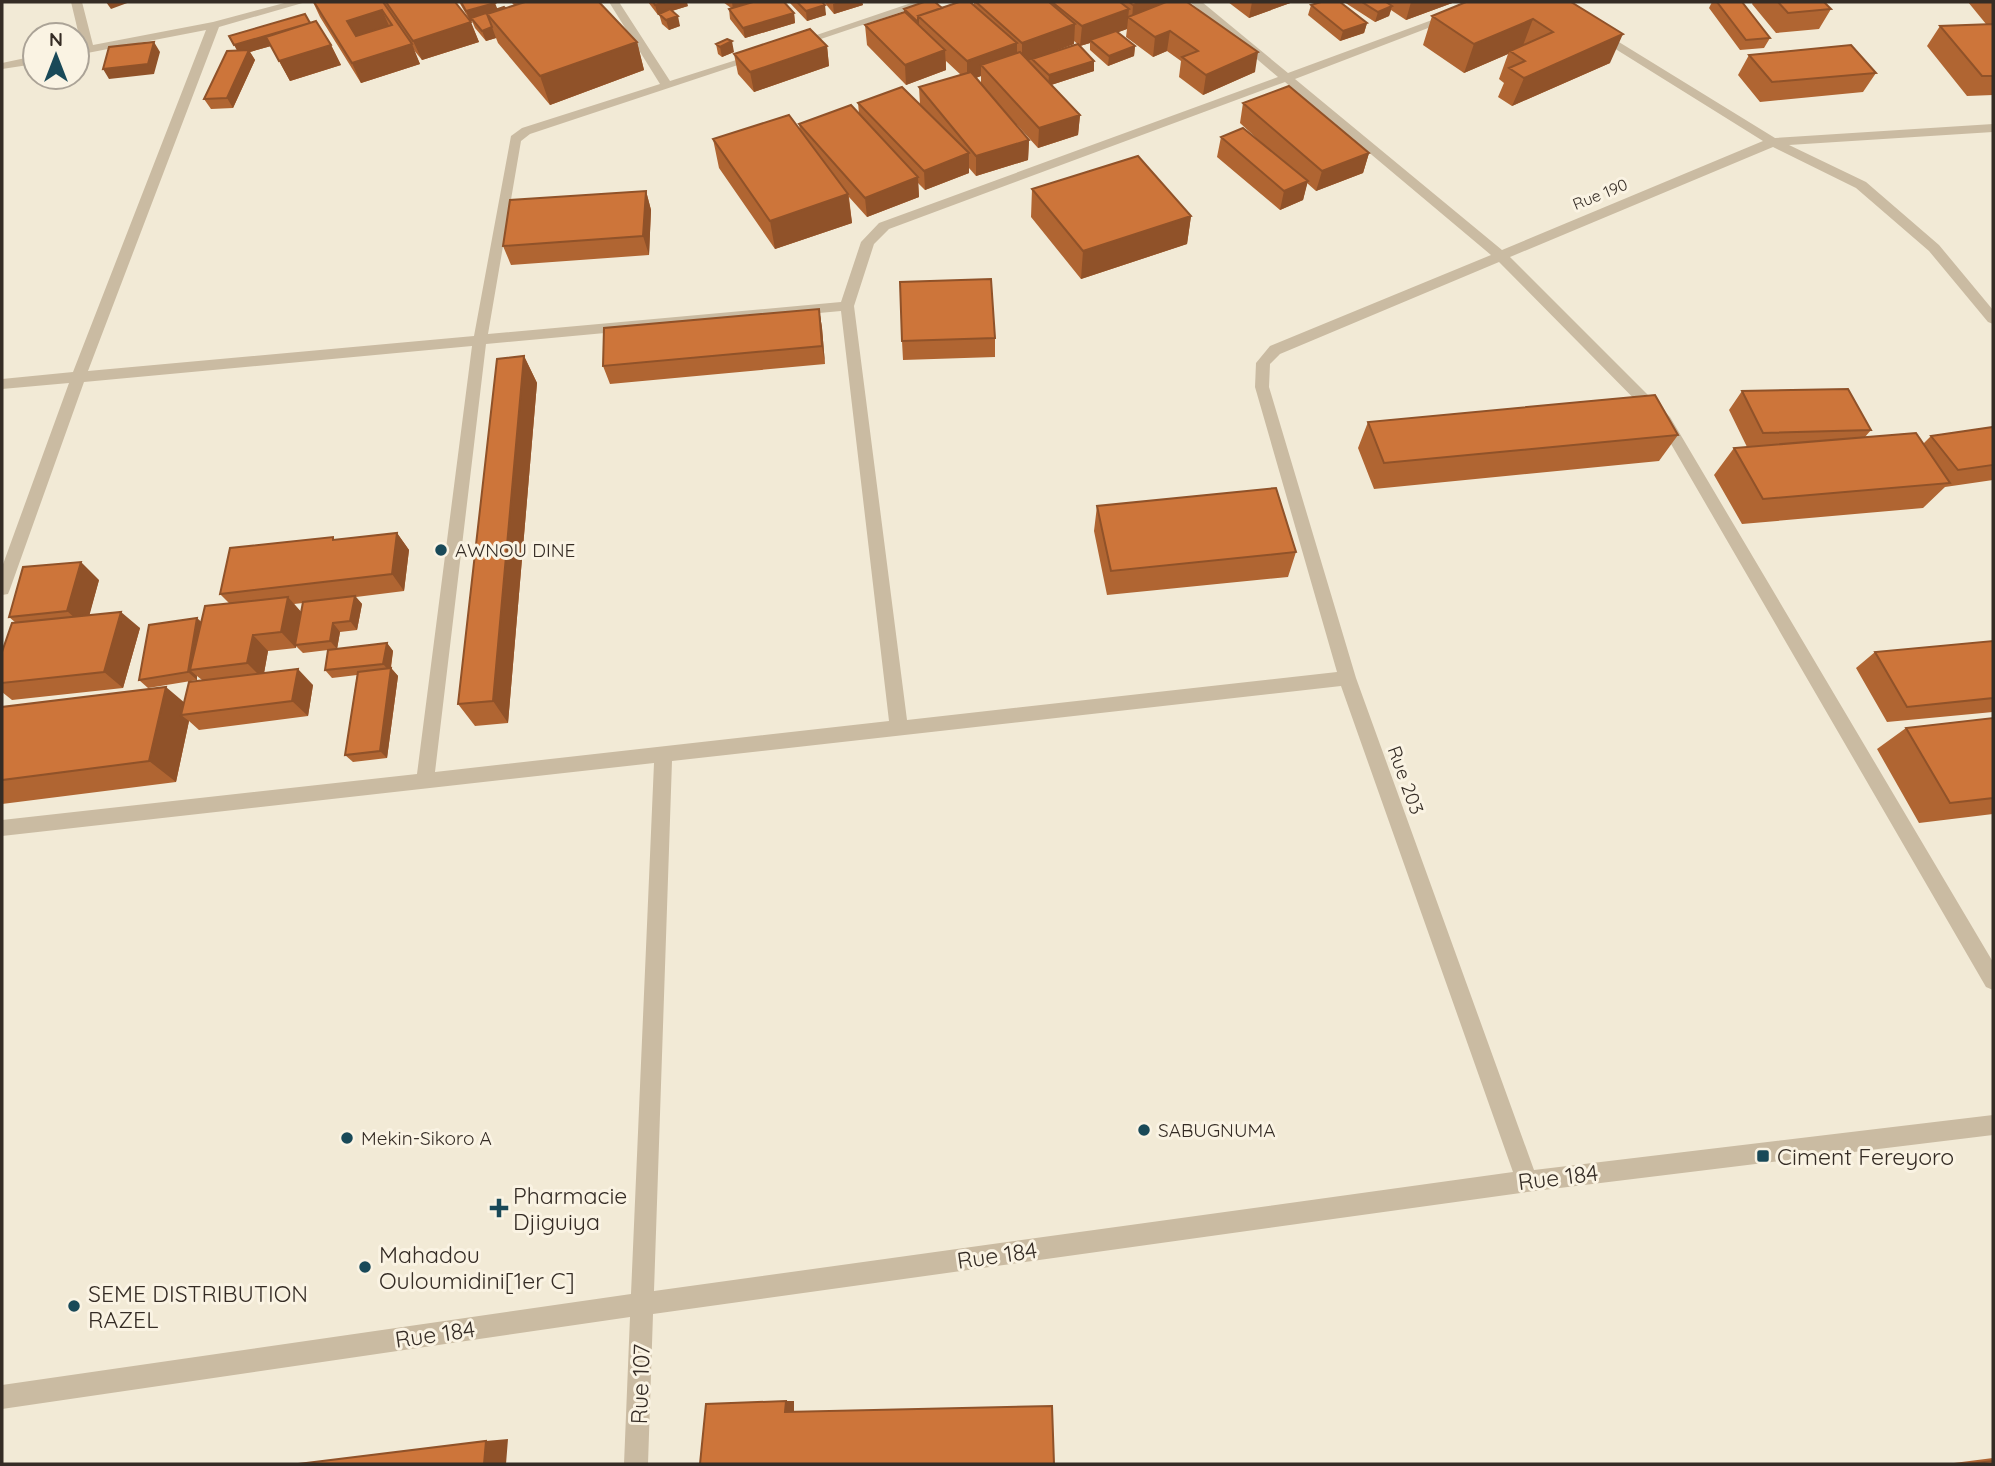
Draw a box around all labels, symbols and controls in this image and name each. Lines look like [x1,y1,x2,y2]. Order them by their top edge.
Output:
north arrow [21,21,91,91]
text: N [49,27,63,51]
street label: Rue 190 [1570,174,1630,214]
place label: AWNOU DINE [455,538,575,562]
marker: AWNOU DINE [433,542,449,558]
street label: Rue 203 [1383,743,1429,817]
place label: SABUGNUMA [1158,1118,1275,1142]
marker: SABUGNUMA [1136,1122,1152,1138]
place label: Mekin-Sikoro A [361,1126,492,1150]
marker: Mekin-Sikoro A [339,1130,355,1146]
place label: Ciment Fereyoro [1777,1142,1954,1171]
marker: Ciment Fereyoro [1755,1148,1771,1164]
street label: Rue 184 [1516,1158,1600,1196]
place label: Pharmacie Djiguiya [513,1181,627,1236]
marker: Pharmacie Djiguiya [491,1200,507,1216]
street label: Rue 184 [955,1235,1039,1275]
place label: Mahadou Ouloumidini[1er C] [379,1240,575,1295]
marker: Mahadou Ouloumidini[1er C] [357,1259,373,1275]
place label: SEME DISTRIBUTION RAZEL [88,1279,308,1334]
marker: SEME DISTRIBUTION RAZEL [66,1298,82,1314]
street label: Rue 184 [393,1314,477,1354]
street label: Rue 107 [624,1343,656,1425]

